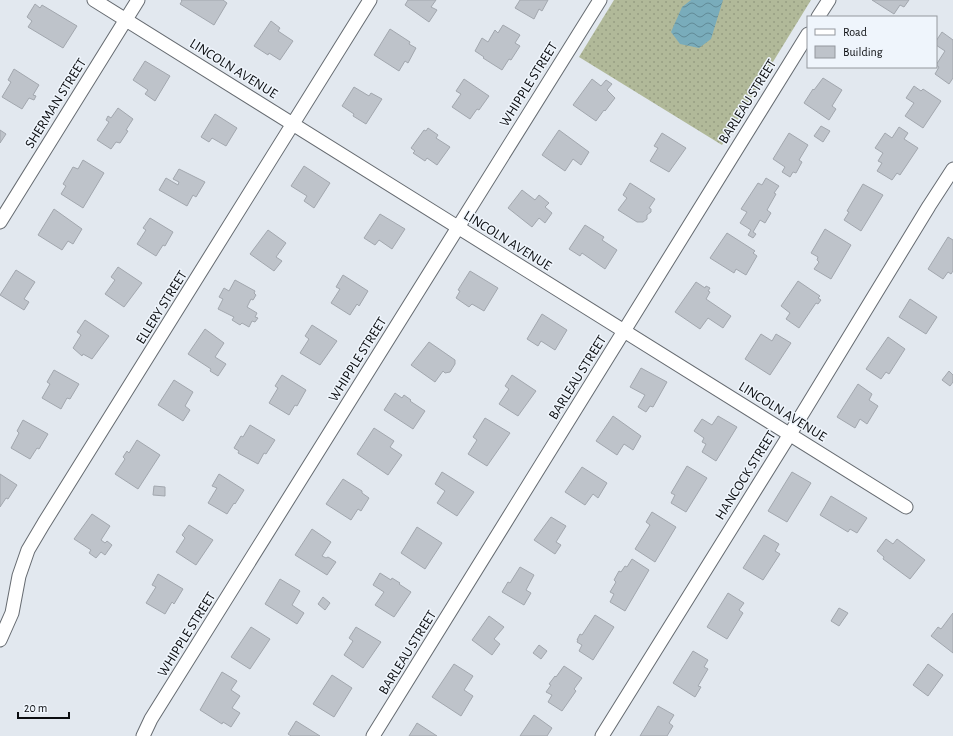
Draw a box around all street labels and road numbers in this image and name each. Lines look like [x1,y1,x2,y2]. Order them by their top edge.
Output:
street label: LINCOLN AVENUE [187,36,280,101]
street label: WHIPPLE STREET [497,40,560,129]
street label: SHERMAN STREET [23,56,89,151]
street label: BARLEAU STREET [716,57,779,146]
street label: LINCOLN AVENUE [461,208,554,273]
street label: ELLERY STREET [134,268,190,347]
street label: WHIPPLE STREET [326,315,389,404]
street label: BARLEAU STREET [546,333,609,422]
street label: LINCOLN AVENUE [736,379,829,444]
street label: HANCOCK STREET [713,429,779,522]
street label: WHIPPLE STREET [155,590,218,679]
street label: BARLEAU STREET [376,608,439,697]

